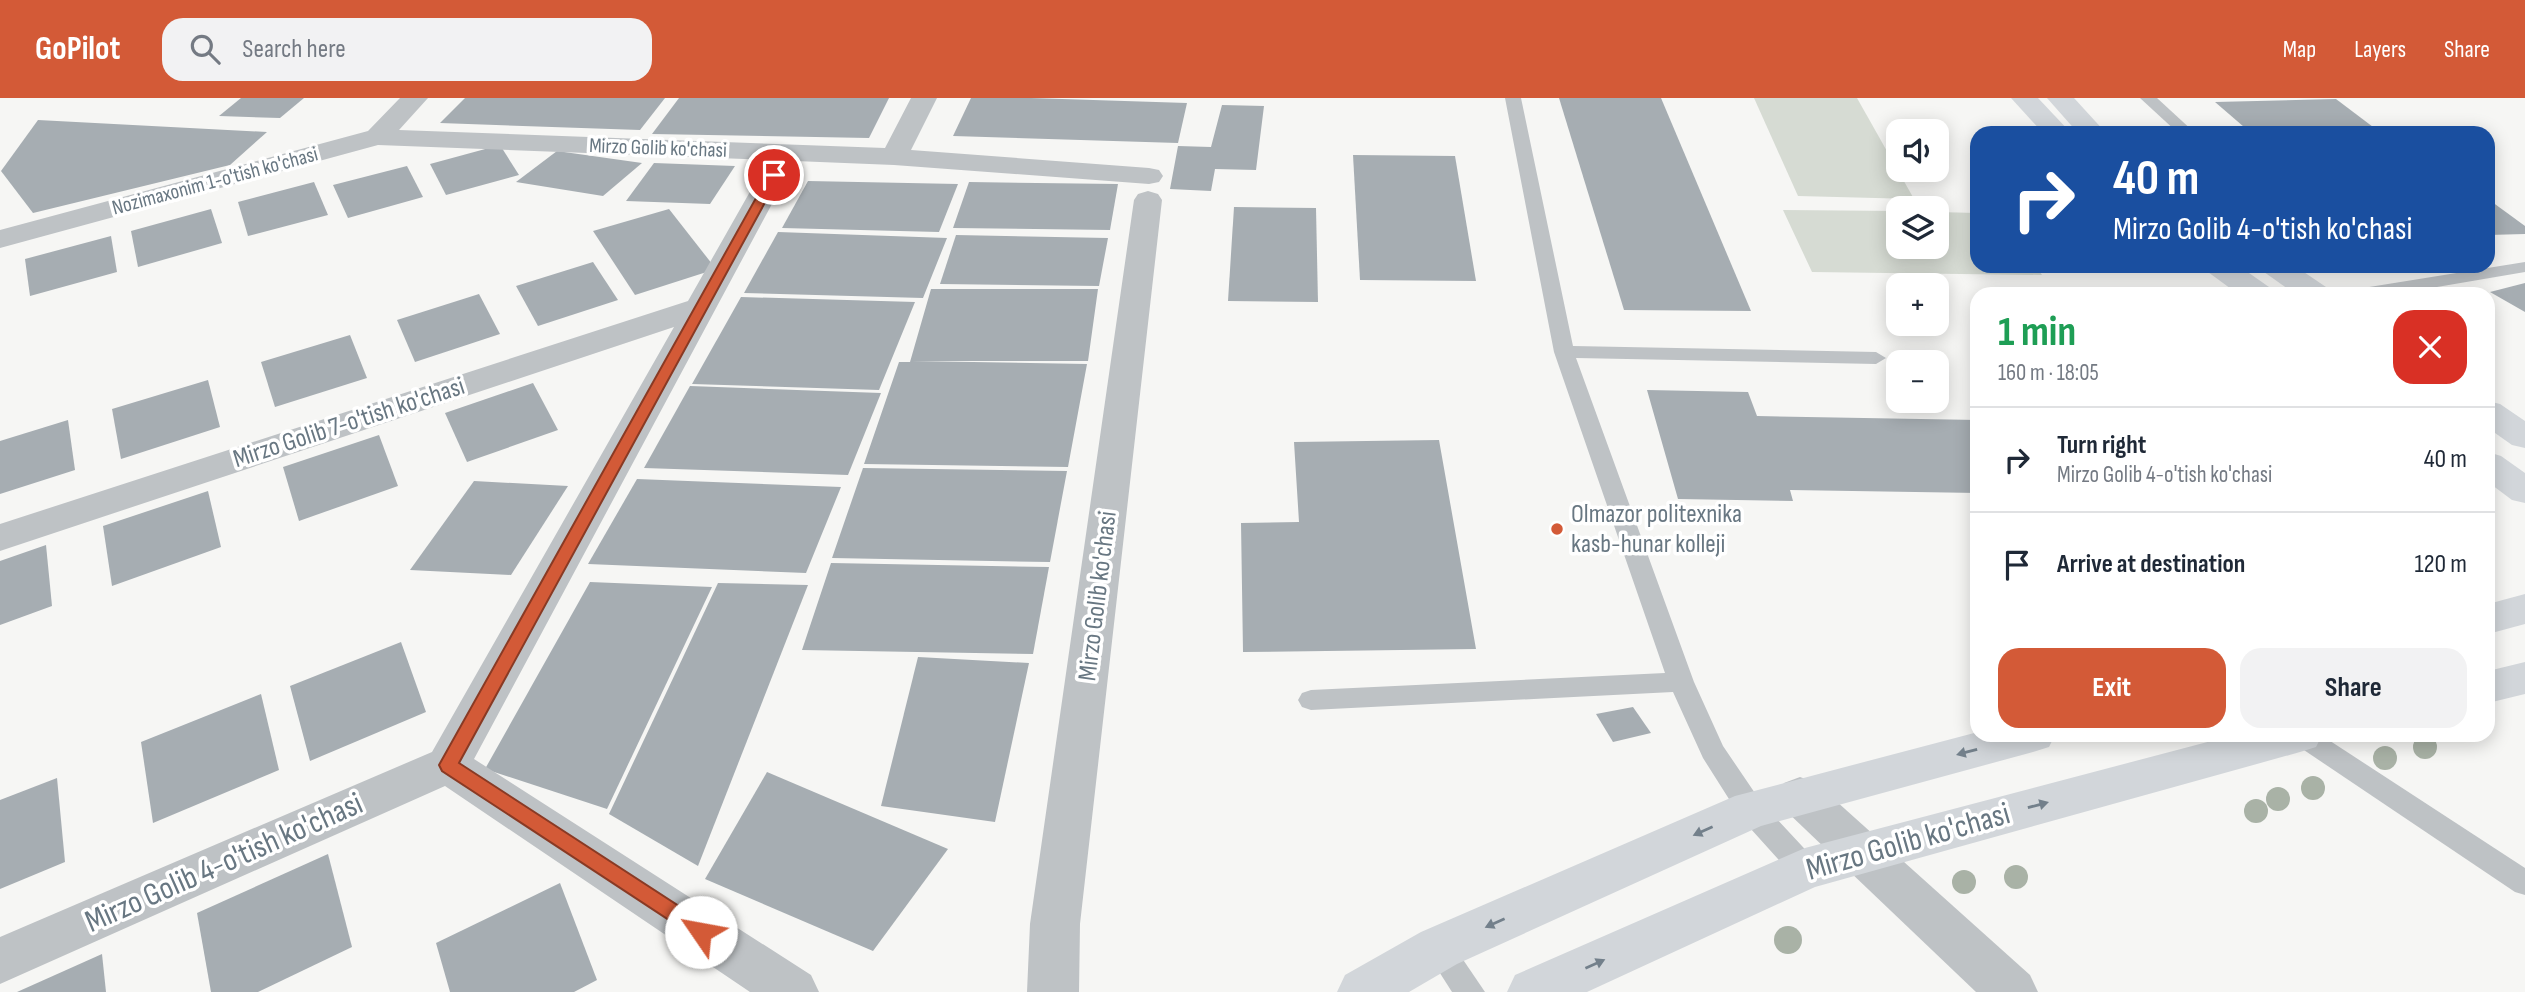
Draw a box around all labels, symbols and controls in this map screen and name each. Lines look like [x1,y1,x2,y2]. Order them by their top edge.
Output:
search box [162,18,652,81]
text: GoPilot [35,29,120,69]
icon: search [186,30,224,68]
text: Search here [242,34,346,65]
text: Map [2283,35,2316,64]
text: Layers [2354,35,2406,64]
text: Share [2444,35,2490,64]
map controls [1886,119,1949,413]
button: sound [1886,119,1949,182]
street label: Mirzo Golib ko'chasi [589,133,727,163]
street label: Nozimaxonim 1-o'tish ko'chasi [109,141,321,221]
pin [744,145,804,205]
text: 40 m [2113,150,2199,209]
icon: right [1998,154,2089,245]
icon: arrive [755,156,793,194]
button: layers [1886,196,1949,259]
text: Mirzo Golib 4-o'tish ko'chasi [2113,210,2413,249]
button: + [1886,273,1949,336]
text: 1 min [1998,307,2076,358]
button: close [2393,310,2467,384]
button: − [1886,350,1949,413]
text: 160 m · 18:05 [1998,359,2099,387]
street label: Mirzo Golib 7-o'tish ko'chasi [229,371,469,475]
text: Turn right [2057,430,2146,461]
icon: right [1998,441,2036,479]
text: 40 m [2424,444,2467,475]
text: Mirzo Golib 4-o'tish ko'chasi [2057,461,2272,489]
place label: Оlmazor politexnika kasb-hunar kolleji [1571,499,1742,560]
street label: Mirzo Golib ko'chasi [1072,509,1124,683]
marker: Оlmazor politexnika kasb-hunar kolleji [1549,521,1565,537]
icon: arrive [1998,546,2036,584]
text: Arrive at destination [2057,549,2245,580]
text: 120 m [2414,549,2467,580]
button: Exit [1998,648,2226,728]
button: Share [2240,648,2467,728]
one-way arrow [1956,747,1978,758]
street label: Mirzo Golib 4-o'tish ko'chasi [79,784,369,942]
street label: Mirzo Golib ko'chasi [1802,794,2014,890]
one-way arrow [2027,799,2049,810]
one-way arrow [1693,825,1713,837]
position arrow [664,895,738,969]
one-way arrow [1485,917,1505,929]
one-way arrow [1585,958,1605,970]

